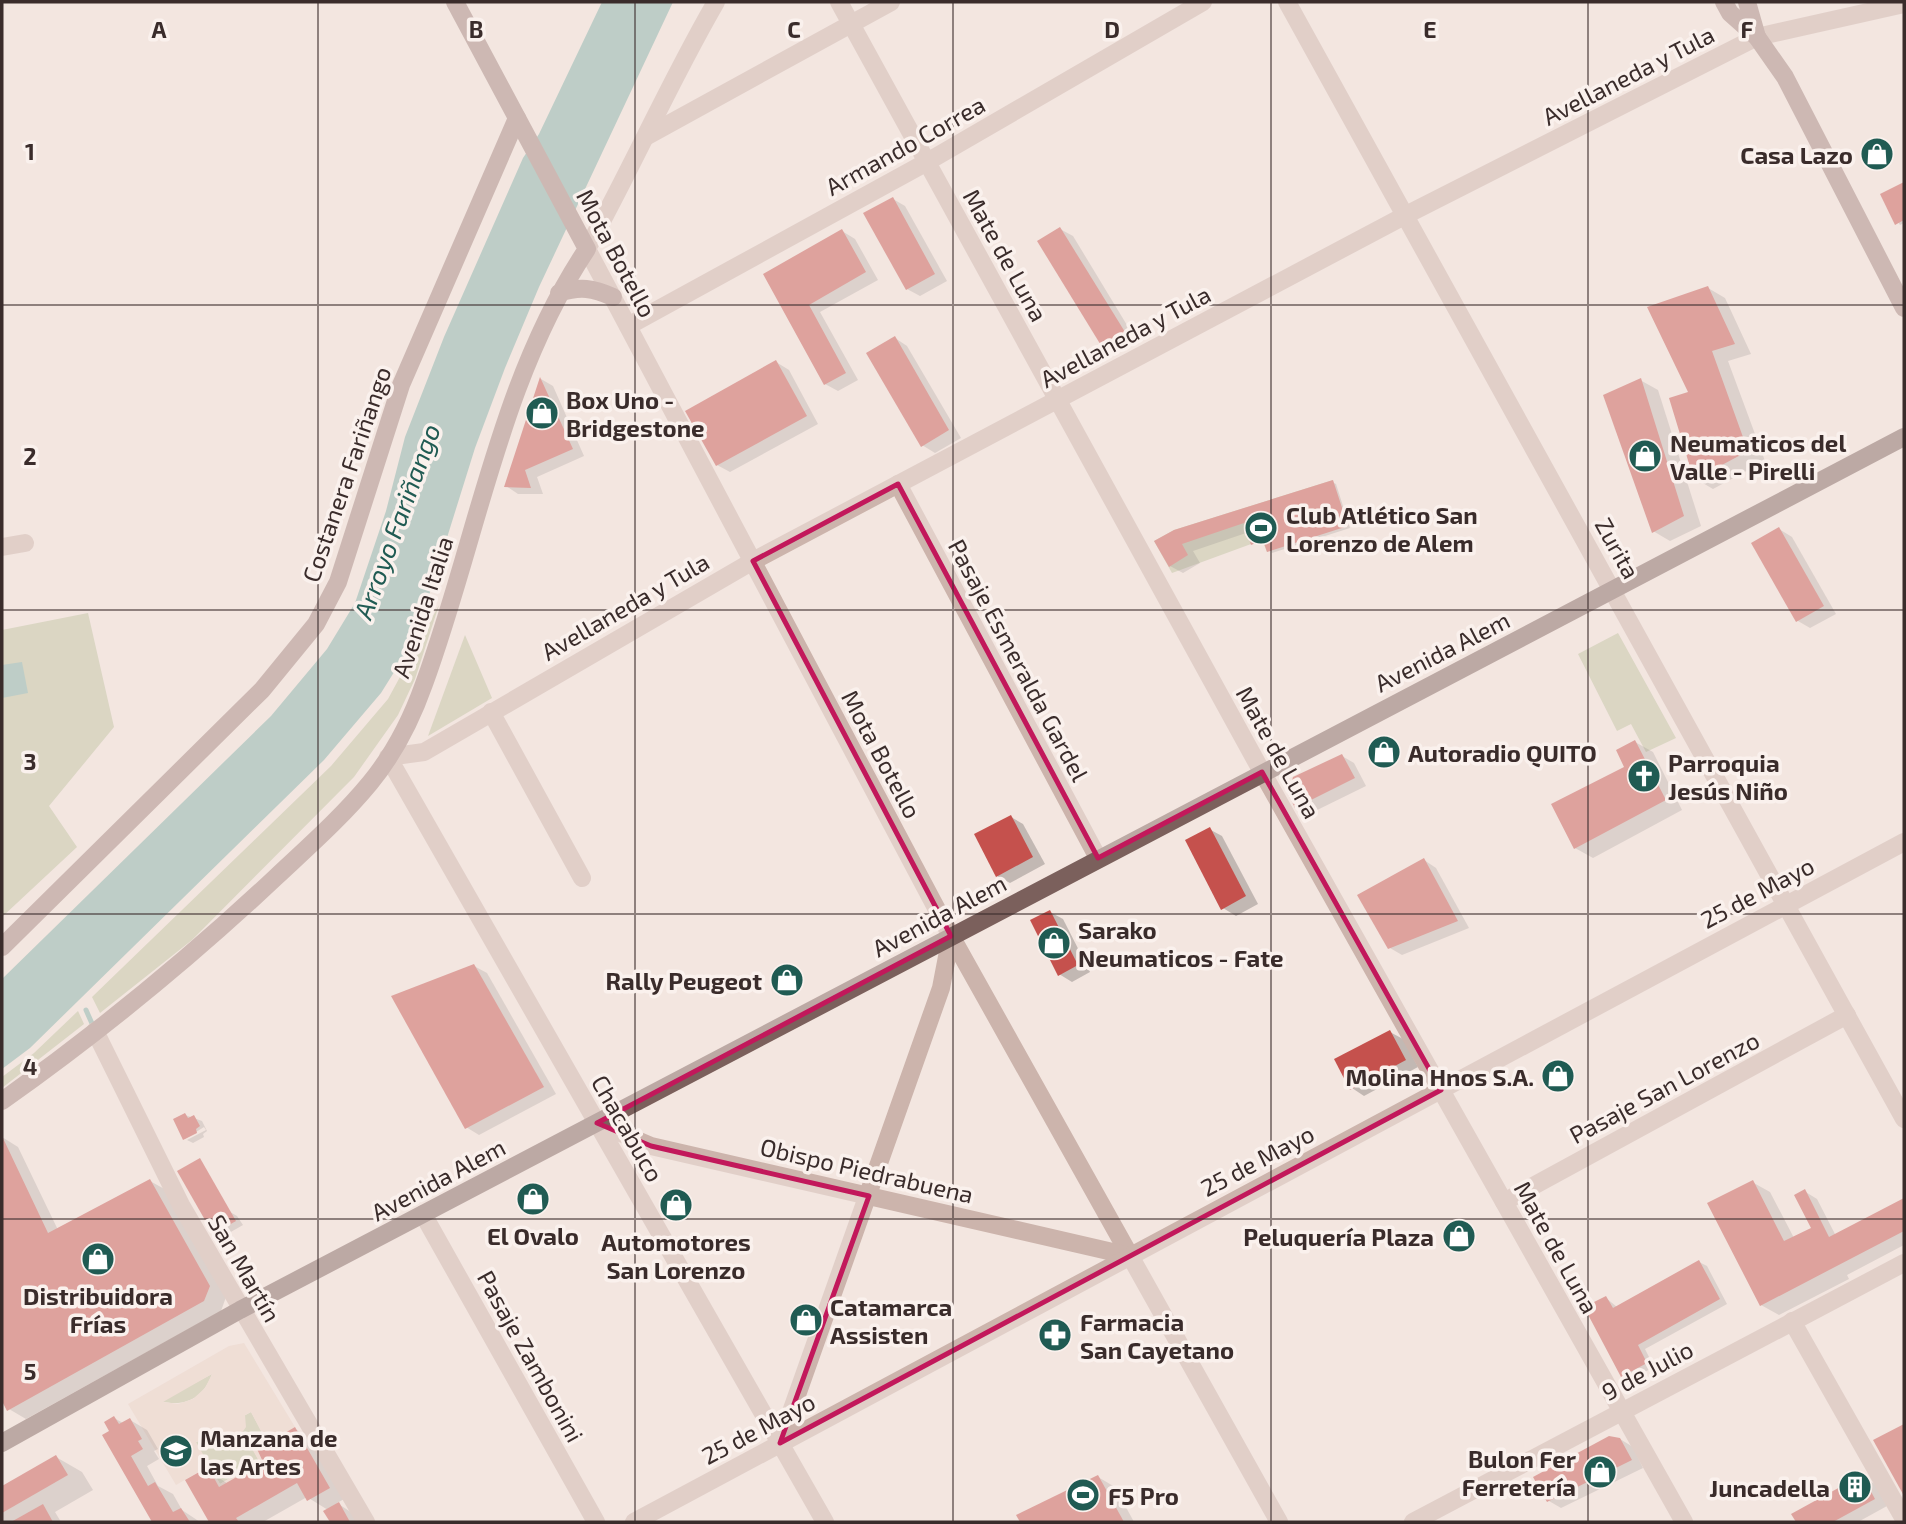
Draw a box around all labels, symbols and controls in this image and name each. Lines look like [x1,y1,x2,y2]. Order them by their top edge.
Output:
text: A [151,15,167,43]
text: B [469,15,483,43]
text: C [787,15,801,43]
text: D [1104,15,1120,43]
text: E [1423,15,1437,43]
text: F [1741,15,1754,43]
street label: Avellaneda y Tula [1537,19,1719,131]
street label: Armando Correa [820,89,990,201]
shop icon: Casa Lazo [1858,135,1896,173]
text: 1 [25,137,35,165]
place label: Casa Lazo [1740,140,1853,169]
street label: Mota Botello [571,184,663,322]
street label: Mate de Luna [958,184,1054,326]
street label: Avellaneda y Tula [1035,279,1215,393]
street label: Costanera Fariñango [296,362,396,586]
place label: Box Uno - Bridgestone [566,385,705,442]
shop icon: Box Uno - Bridgestone [523,394,561,432]
water label: Arroyo Fariñango [346,419,447,624]
place label: Neumaticos del Valle - Pirelli [1670,428,1846,485]
shop icon: Neumaticos del Valle - Pirelli [1626,437,1664,475]
text: 2 [23,442,37,470]
place label: Club Atlético San Lorenzo de Alem [1286,500,1478,557]
sports icon: Club Atlético San Lorenzo de Alem [1242,509,1280,547]
street label: Zurita [1590,512,1646,584]
street label: Avenida Italia [386,533,458,681]
street label: Pasaje Esmeralda Gardel [943,534,1095,786]
street label: Avellaneda y Tula [536,546,714,666]
street label: Avenida Alem [1370,605,1514,697]
street label: Mate de Luna [1231,681,1327,823]
street label: Mota Botello [836,685,928,823]
shop icon: Autoradio QUITO [1365,733,1403,771]
place label: Autoradio QUITO [1408,738,1597,768]
text: 3 [23,747,37,775]
place label: Parroquia Jesús Niño [1668,748,1788,805]
church icon: Parroquia Jesús Niño [1625,757,1663,795]
street label: 25 de Mayo [1695,850,1819,934]
street label: Avenida Alem [867,868,1011,962]
place label: Sarako Neumaticos - Fate [1078,915,1284,972]
shop icon: Sarako Neumaticos - Fate [1035,924,1073,962]
shop icon: Rally Peugeot [768,961,806,999]
place label: Rally Peugeot [606,966,762,995]
street label: Pasaje San Lorenzo [1564,1025,1764,1149]
text: 4 [23,1052,37,1080]
shop icon: Molina Hnos S.A. [1539,1057,1577,1095]
place label: Molina Hnos S.A. [1346,1062,1534,1091]
street label: Chacabuco [586,1070,670,1186]
street label: 25 de Mayo [1195,1118,1319,1202]
street label: Obispo Piedrabuena [758,1131,976,1209]
street label: Avenida Alem [366,1132,510,1226]
street label: Mate de Luna [1509,1176,1605,1318]
shop icon: El Ovalo [514,1180,552,1218]
shop icon: Automotores San Lorenzo [657,1186,695,1224]
street label: San Martín [203,1209,287,1327]
shop icon: Peluquería Plaza [1440,1217,1478,1255]
place label: El Ovalo [487,1221,579,1250]
place label: Peluquería Plaza [1243,1222,1434,1251]
place label: Automotores San Lorenzo [601,1227,751,1284]
shop icon: Distribuidora Frías [79,1240,117,1278]
street label: Pasaje Zambonini [472,1265,590,1447]
place label: Distribuidora Frías [23,1281,173,1338]
place label: Catamarca Assisten [830,1292,952,1349]
shop icon: Catamarca Assisten [787,1301,825,1339]
place label: Farmacia San Cayetano [1080,1307,1234,1364]
pharmacy icon: Farmacia San Cayetano [1036,1316,1074,1354]
street label: 9 de Julio [1596,1334,1698,1406]
text: 5 [24,1357,36,1385]
street label: 25 de Mayo [696,1386,820,1470]
place label: Manzana de las Artes [200,1423,338,1480]
school or university icon: Manzana de las Artes [157,1432,195,1470]
place label: Bulon Fer Ferretería [1462,1444,1577,1501]
shop icon: Bulon Fer Ferretería [1581,1453,1619,1491]
building icon: Juncadella [1836,1468,1874,1506]
place label: Juncadella [1709,1473,1830,1502]
sports icon: F5 Pro [1064,1476,1102,1514]
place label: F5 Pro [1108,1481,1179,1510]

